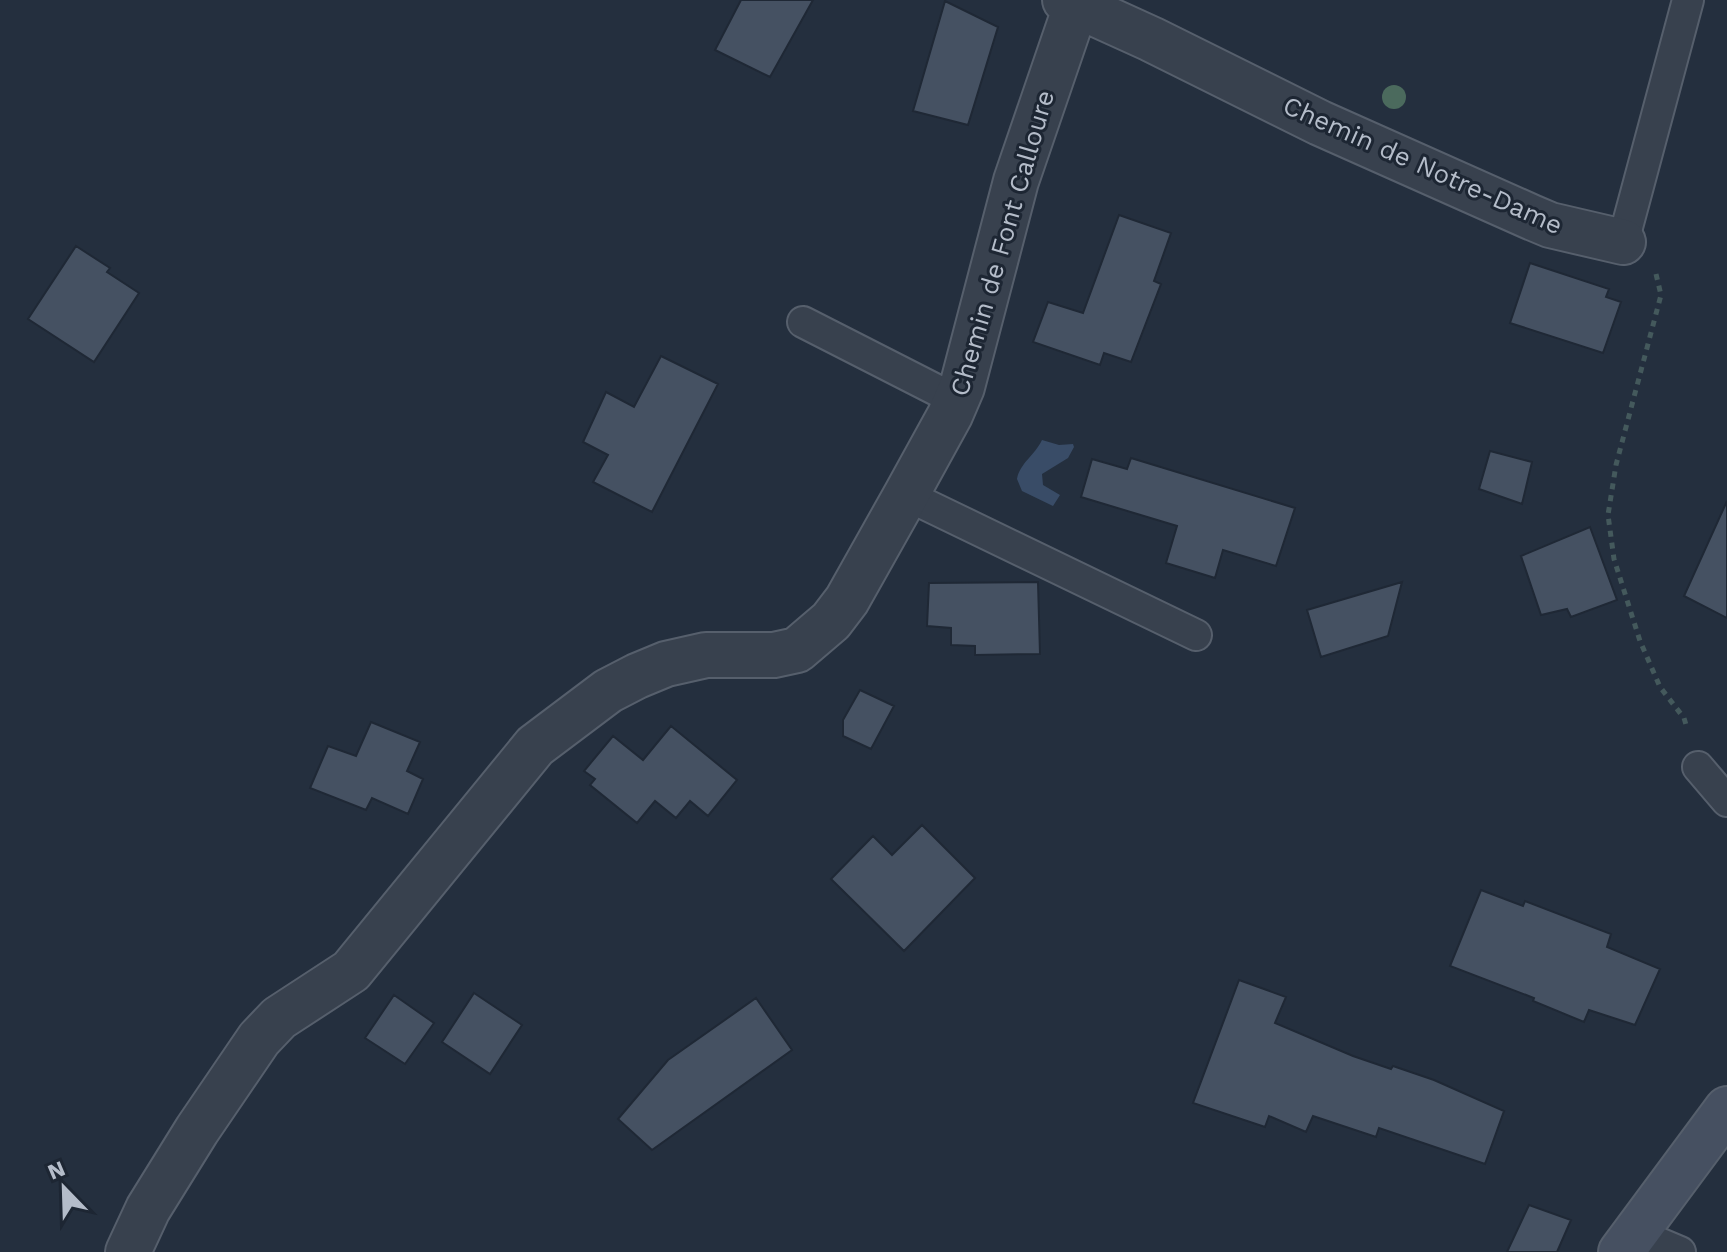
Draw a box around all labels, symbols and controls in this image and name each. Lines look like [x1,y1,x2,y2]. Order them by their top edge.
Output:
street label: Chemin de Font Calloure [944,87,1060,399]
street label: Chemin de Notre-Dame [1279,90,1567,240]
north arrow [24,1148,104,1228]
text: N [44,1155,69,1185]

